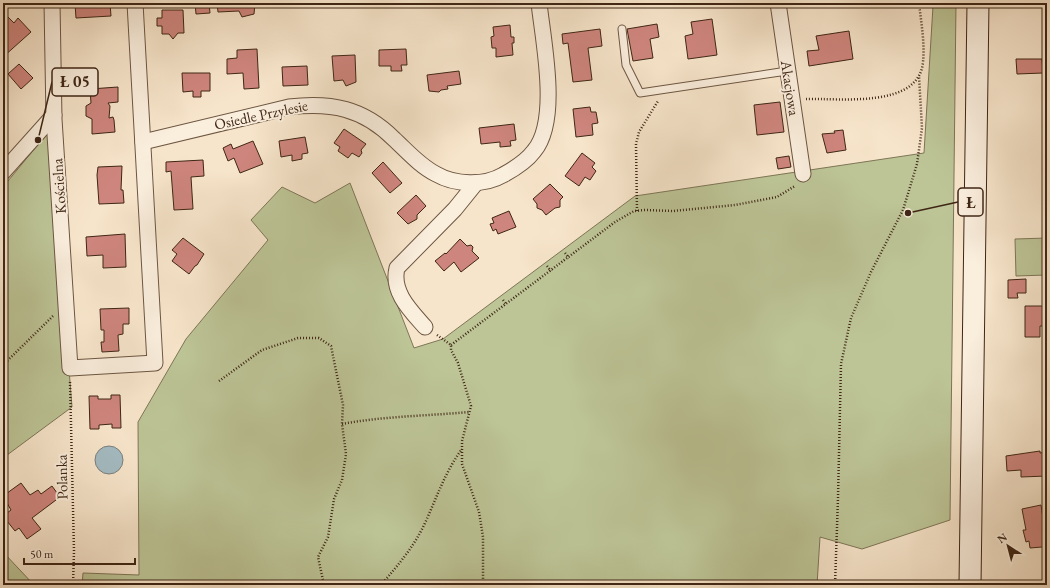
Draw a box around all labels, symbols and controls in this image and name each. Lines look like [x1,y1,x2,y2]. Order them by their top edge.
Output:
street label: Akacjowa [777,58,804,117]
callout: Ł 05 [52,68,98,96]
text: Ł 05 [60,71,90,92]
street label: Osiedle Przylesie [212,95,309,134]
street label: Kościelna [47,158,70,214]
callout: Ł [958,188,983,216]
text: Ł [966,192,976,213]
street label: Polanka [52,454,71,500]
north arrow [988,526,1028,566]
text: N [994,530,1010,546]
scale bar [24,540,135,566]
text: 50 m [30,546,54,562]

